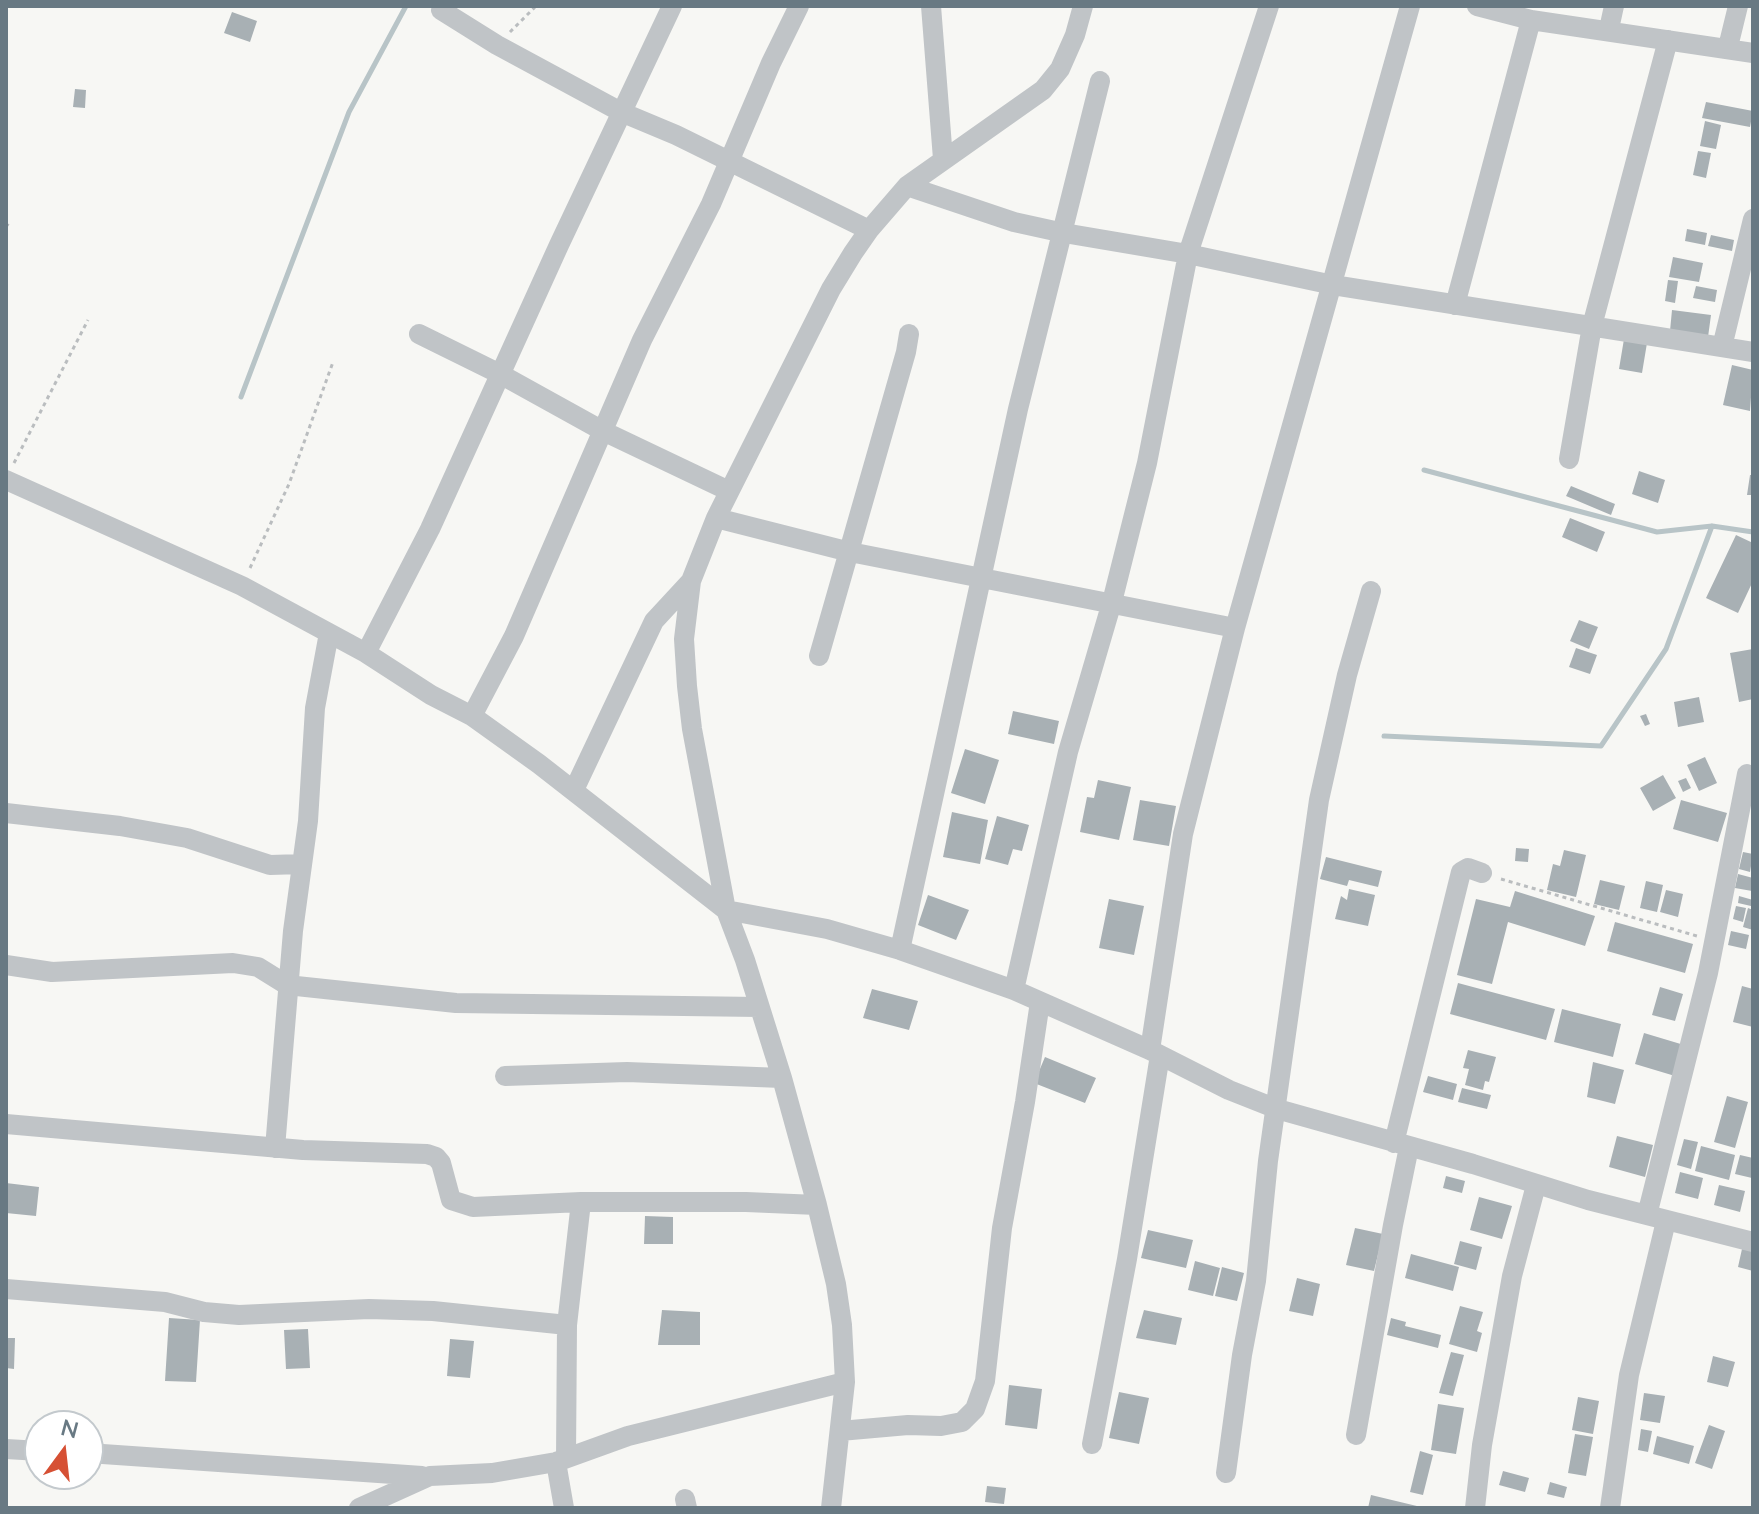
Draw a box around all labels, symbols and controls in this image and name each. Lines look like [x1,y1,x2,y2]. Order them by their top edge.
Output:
north arrow [24,1410,104,1490]
text: N [58,1413,81,1443]

